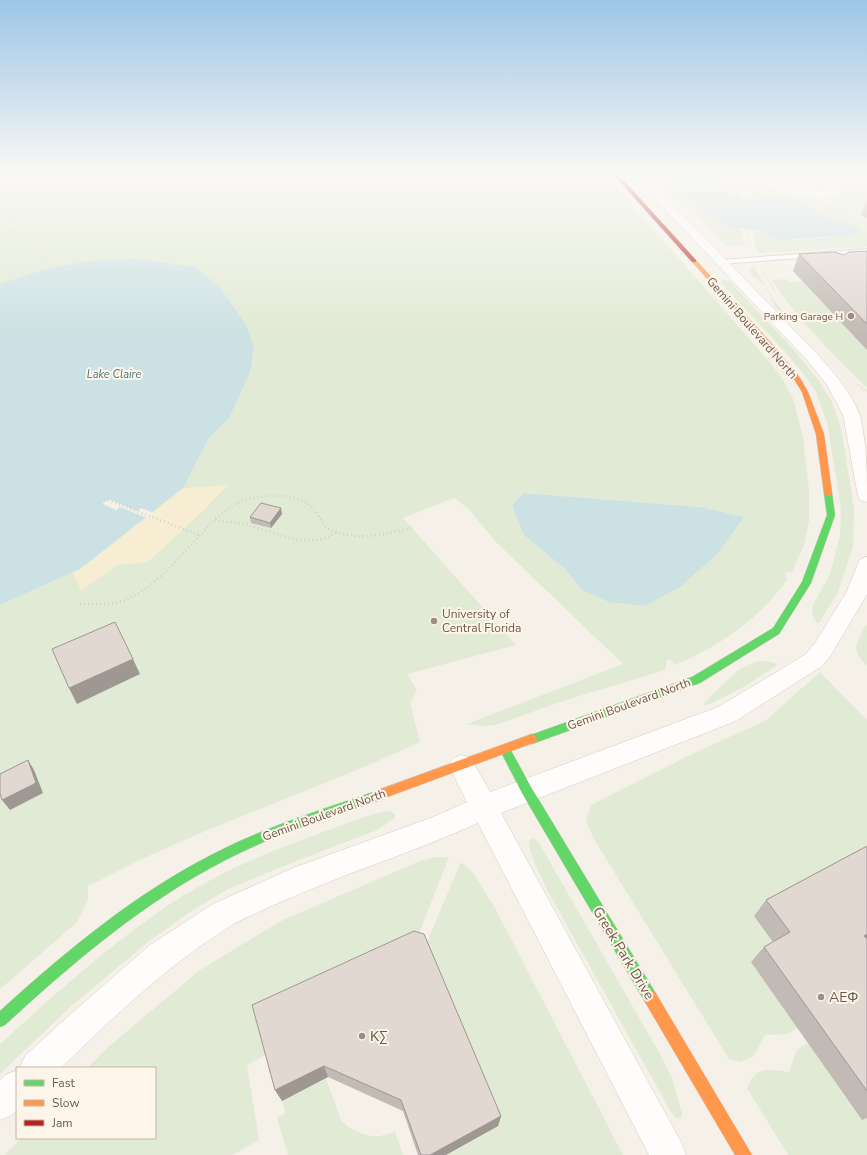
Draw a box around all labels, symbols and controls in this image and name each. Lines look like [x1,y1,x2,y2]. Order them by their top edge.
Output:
street label: Gemini Boulevard North [703,274,801,382]
place label: Parking Garage H [764,310,843,324]
marker: Parking Garage H [846,311,856,321]
water label: Lake Claire [87,367,141,382]
place label: University of Central Florida [442,606,521,636]
marker: University of Central Florida [429,616,439,626]
street label: Gemini Boulevard North [565,674,693,734]
street label: Gemini Boulevard North [260,785,388,845]
street label: Greek Park Drive [588,903,659,1003]
place label: AEΦ [829,988,859,1007]
marker: AEΦ [816,992,826,1002]
place label: ΚΣ [370,1027,388,1046]
marker: ΚΣ [357,1031,367,1041]
legend [16,1067,156,1139]
text: Fast [52,1075,75,1091]
text: Slow [52,1095,80,1111]
text: Jam [51,1115,73,1131]

